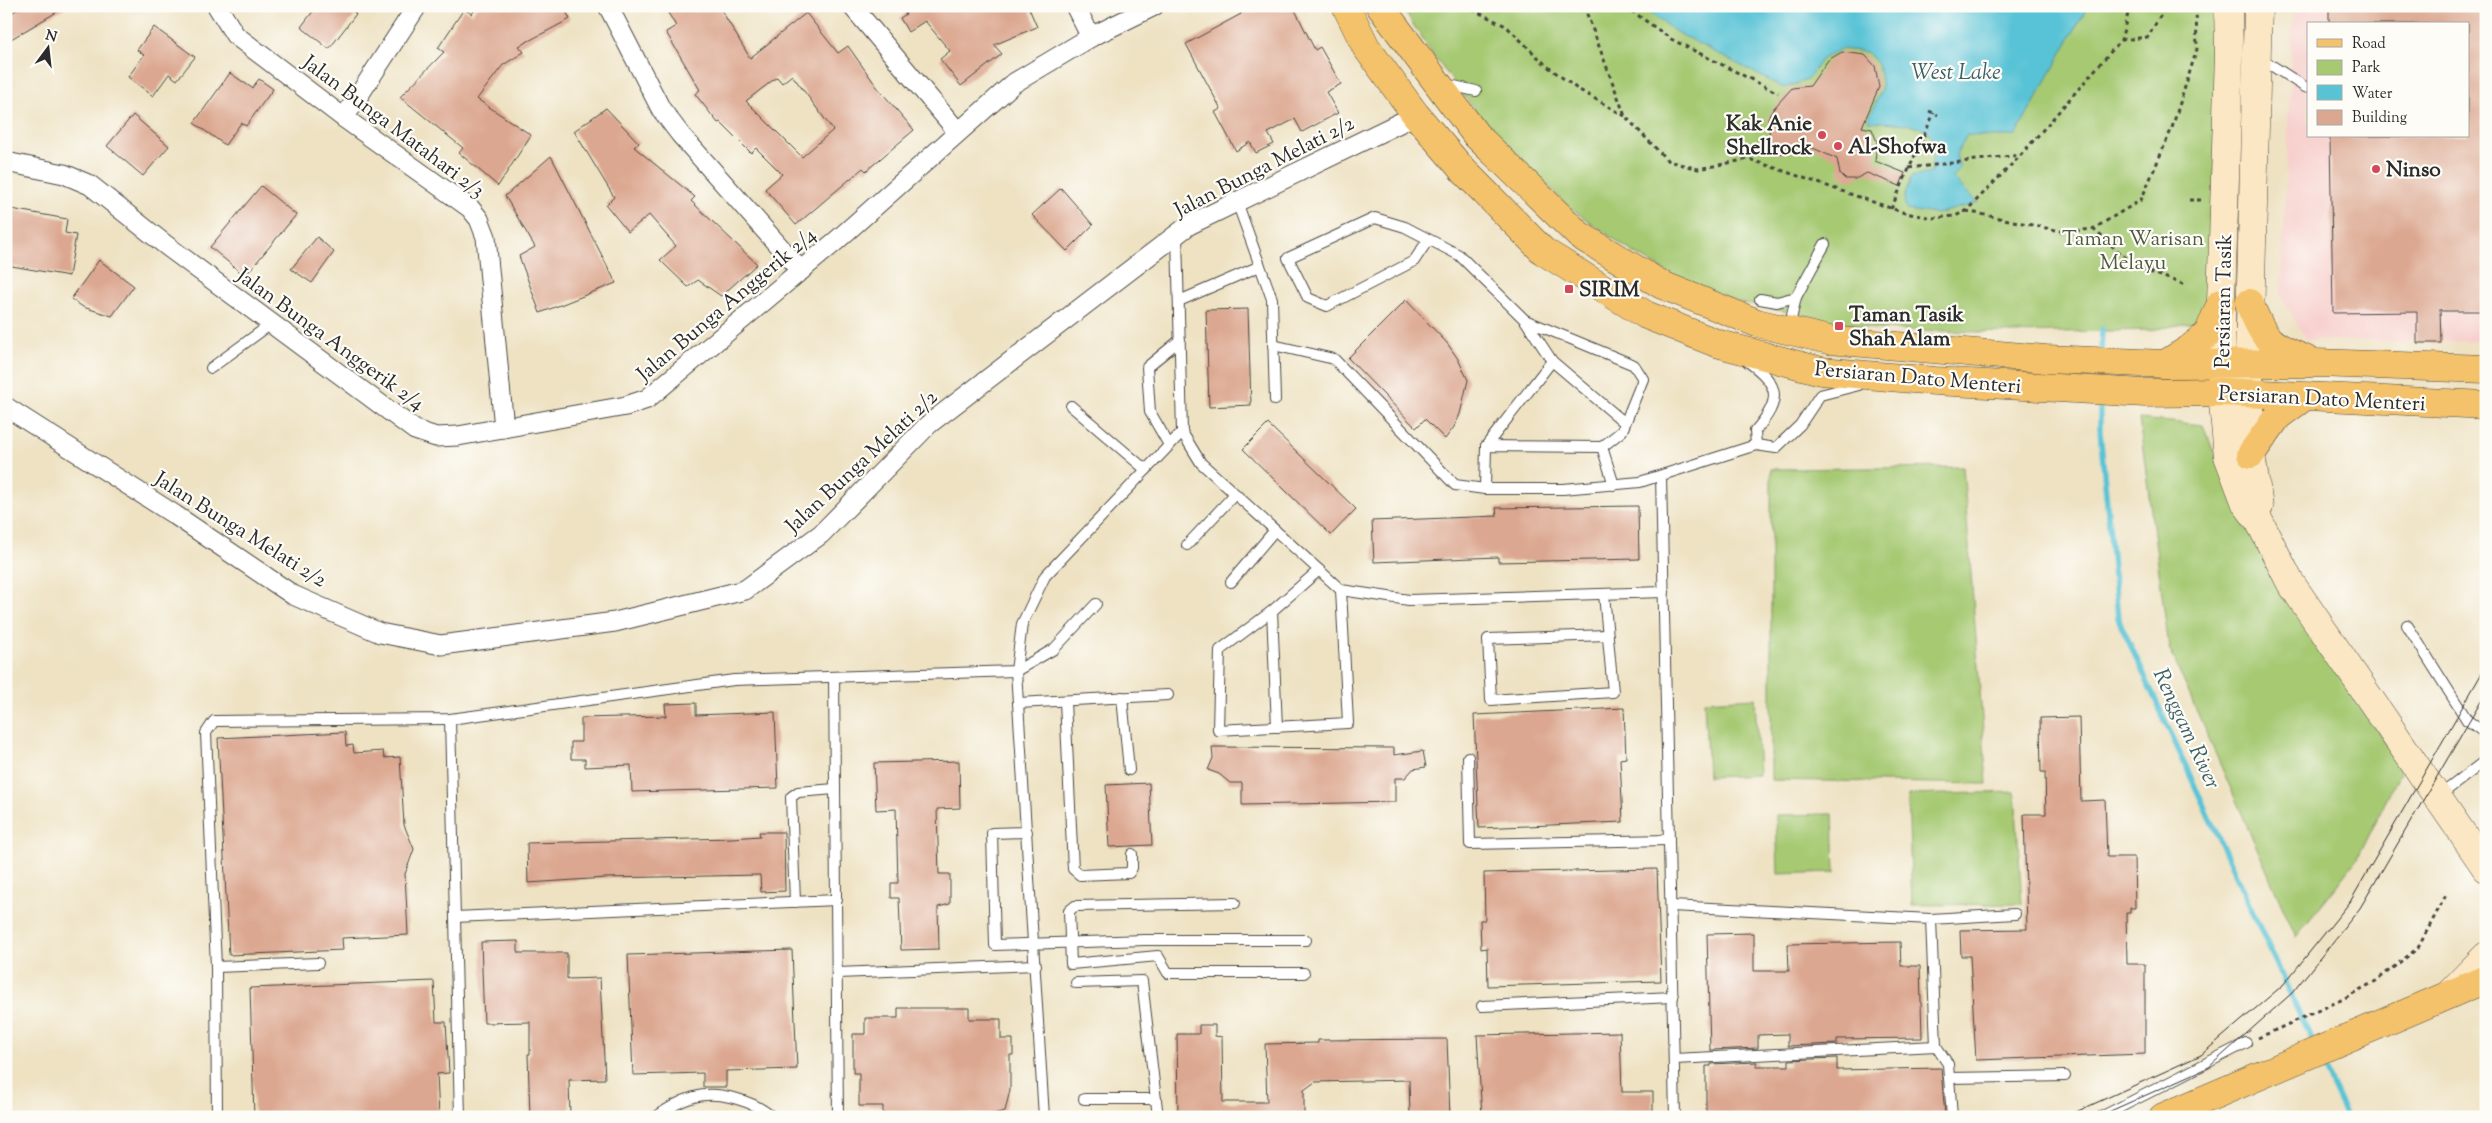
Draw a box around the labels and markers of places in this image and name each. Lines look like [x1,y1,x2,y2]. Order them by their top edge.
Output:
place label: Kak Anie Shellrock [1726,110,1813,164]
marker: Kak Anie Shellrock [1816,129,1828,141]
place label: Al-Shofwa [1848,133,1947,163]
marker: Al-Shofwa [1832,140,1844,152]
place label: Ninso [2386,156,2441,186]
marker: Ninso [2370,163,2382,175]
place label: SIRIM [1579,276,1640,306]
marker: SIRIM [1563,283,1575,295]
place label: Taman Tasik Shah Alam [1849,301,1964,355]
marker: Taman Tasik Shah Alam [1833,320,1845,332]

